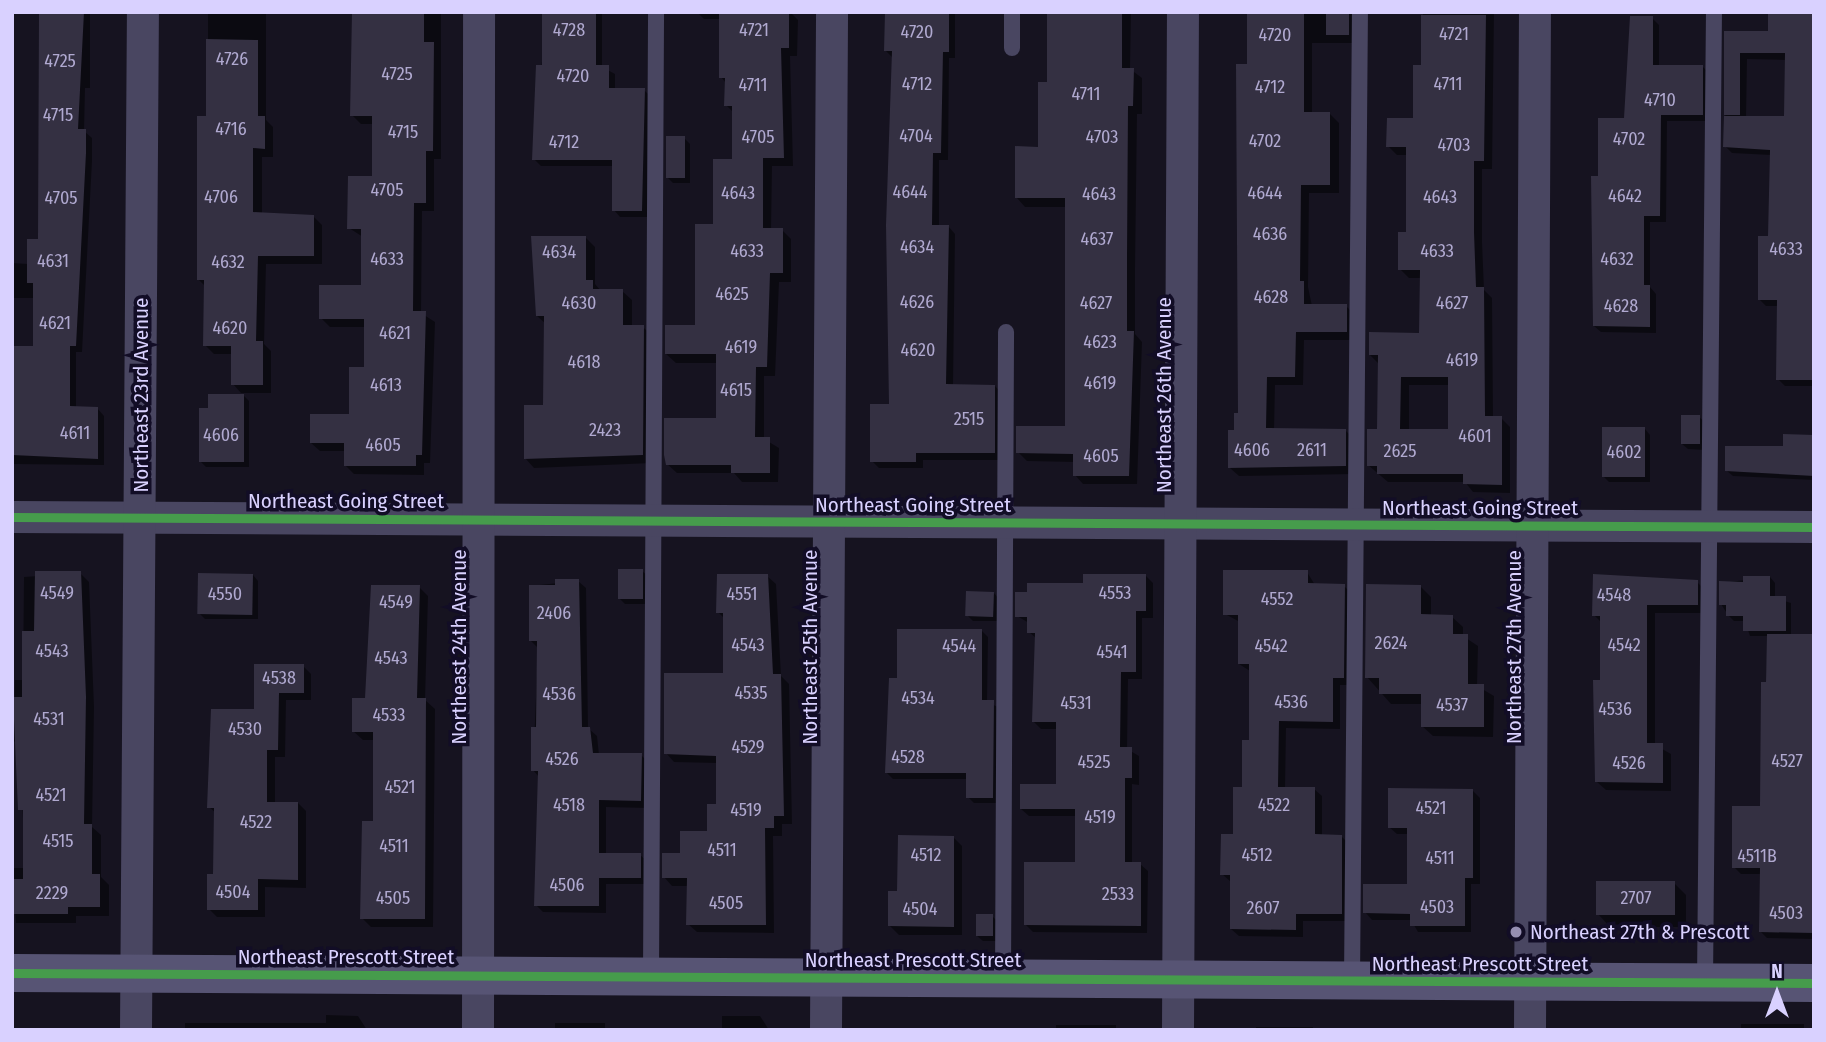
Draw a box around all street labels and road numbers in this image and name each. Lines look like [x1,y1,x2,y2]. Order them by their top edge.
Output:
street label: Northeast 26th Avenue [1151,297,1177,493]
street label: Northeast 23rd Avenue [128,298,154,492]
street label: Northeast Going Street [248,488,444,514]
street label: Northeast Going Street [815,492,1011,518]
street label: Northeast Going Street [1382,495,1578,521]
street label: Northeast 24th Avenue [446,549,472,745]
street label: Northeast 25th Avenue [797,550,823,744]
street label: Northeast 27th Avenue [1501,550,1527,744]
street label: Northeast Prescott Street [238,944,454,970]
street label: Northeast Prescott Street [805,947,1021,973]
street label: Northeast Prescott Street [1372,951,1588,977]

